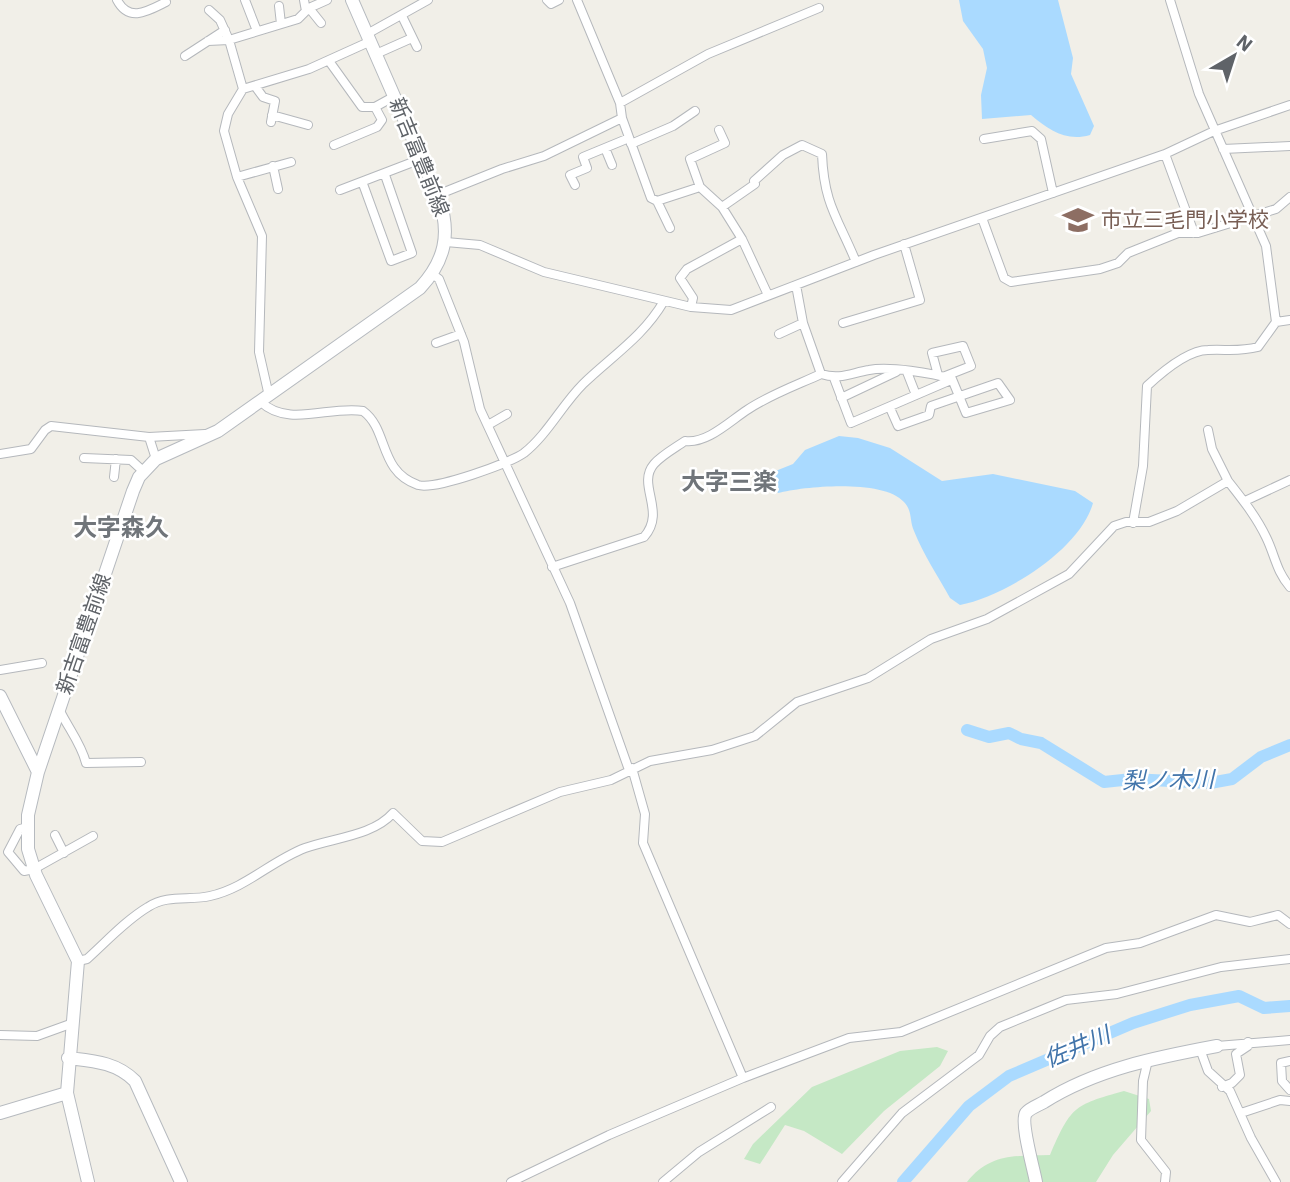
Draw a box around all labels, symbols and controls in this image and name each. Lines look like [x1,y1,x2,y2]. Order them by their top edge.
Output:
north arrow [1199,21,1269,91]
text: N [1232,29,1258,56]
street label: 新吉富豊前線 [383,93,457,220]
school or university icon: 市立三毛門小学校 [1061,203,1095,237]
place label: 市立三毛門小学校 [1101,205,1269,233]
district label: 大字三楽 [681,465,777,497]
district label: 大字森久 [73,511,169,543]
street label: 新吉富豊前線 [49,570,117,698]
water label: 梨ノ木川 [1122,763,1217,795]
water label: 佐井川 [1039,1018,1117,1073]

